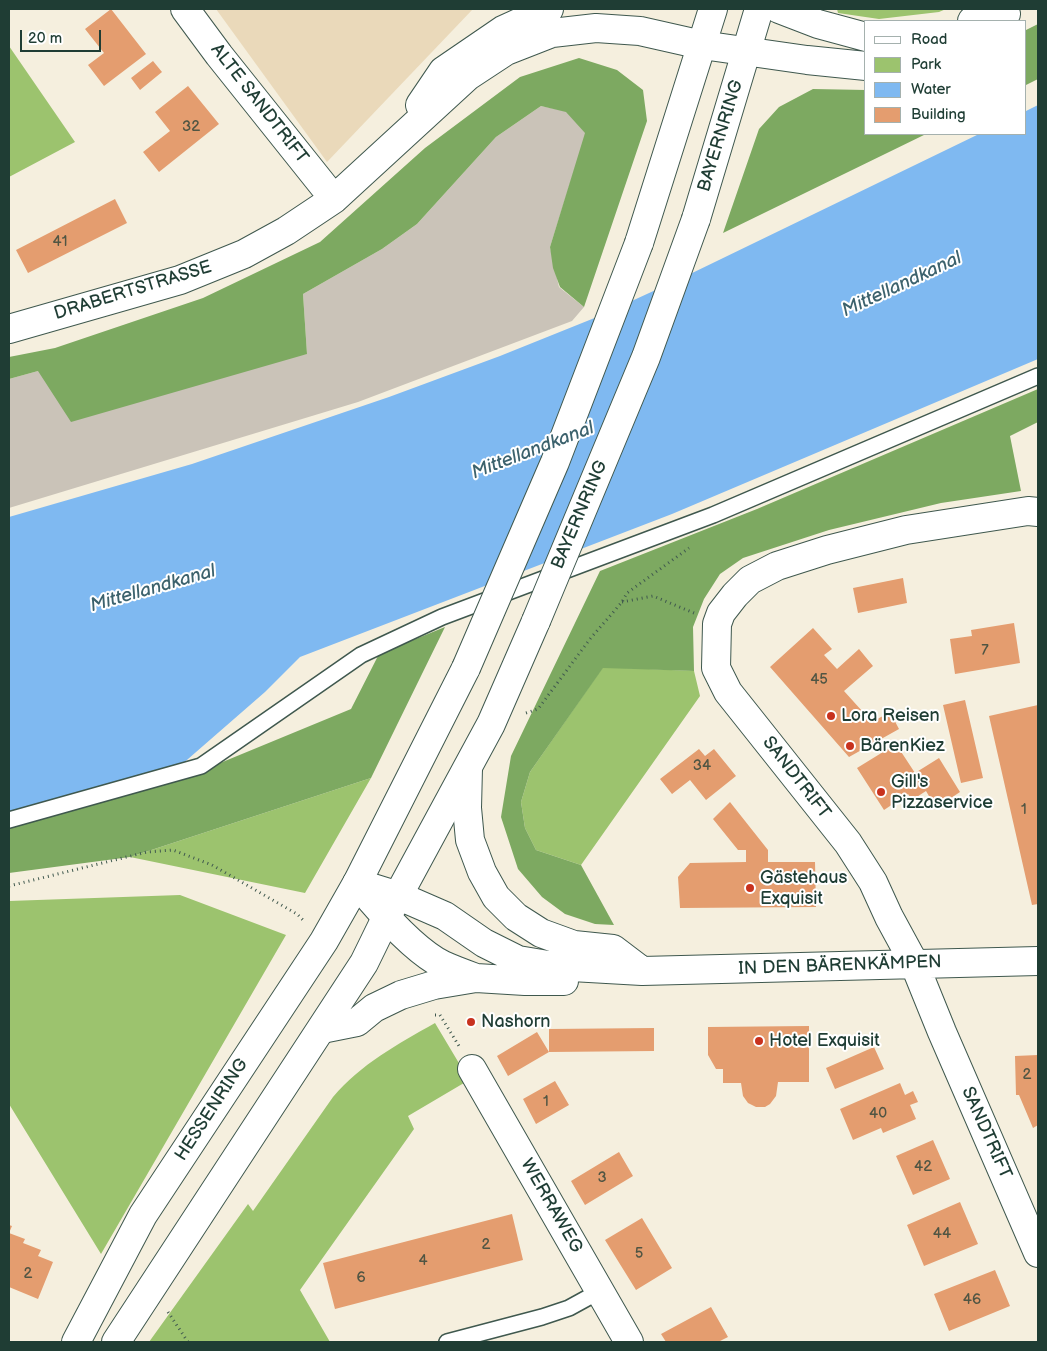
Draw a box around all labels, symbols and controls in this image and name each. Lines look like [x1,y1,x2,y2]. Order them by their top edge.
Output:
scale bar [22,20,104,52]
legend [864,20,1027,135]
text: 20 m [28,29,62,48]
text: Road [911,30,947,49]
street label: ALTE SANDTRIFT [206,40,312,168]
text: Park [911,55,941,74]
street label: BAYERNRING [694,78,748,194]
text: Water [911,80,951,99]
text: Building [911,105,966,124]
house number: 32 [182,118,200,136]
house number: 41 [53,233,67,251]
water label: Mittellandkanal [839,247,965,323]
street label: DRABERTSTRASSE [52,257,214,325]
water label: Mittellandkanal [468,417,598,485]
street label: BAYERNRING [547,458,613,572]
water label: Mittellandkanal [88,560,218,618]
house number: 7 [981,642,989,660]
house number: 45 [810,671,828,689]
place label: Lora Reisen [841,705,940,727]
marker: Lora Reisen [825,710,837,722]
street label: SANDTRIFT [757,733,835,823]
place label: BärenKiez [860,735,945,757]
marker: BärenKiez [844,740,856,752]
house number: 34 [693,757,711,775]
place label: Gill's Pizzaservice [891,771,993,814]
marker: Gill's Pizzaservice [875,786,887,798]
house number: 1 [1021,801,1027,819]
place label: Gästehaus Exquisit [760,867,847,910]
marker: Gästehaus Exquisit [744,882,756,894]
street label: IN DEN BÄRENKÄMPEN [738,952,942,980]
place label: Nashorn [481,1011,550,1033]
marker: Nashorn [465,1016,477,1028]
place label: Hotel Exquisit [769,1030,880,1052]
marker: Hotel Exquisit [753,1035,765,1047]
street label: HESSENRING [171,1055,253,1165]
house number: 2 [1023,1066,1031,1084]
street label: SANDTRIFT [956,1084,1016,1182]
house number: 1 [543,1093,549,1111]
house number: 40 [869,1105,887,1123]
street label: WERRAWEG [515,1155,587,1257]
house number: 42 [914,1158,932,1176]
house number: 3 [597,1169,607,1187]
house number: 44 [933,1225,951,1243]
house number: 2 [482,1236,490,1254]
house number: 5 [635,1245,643,1263]
house number: 4 [418,1252,428,1270]
house number: 2 [24,1265,32,1283]
house number: 6 [356,1269,366,1287]
house number: 46 [963,1291,981,1309]

